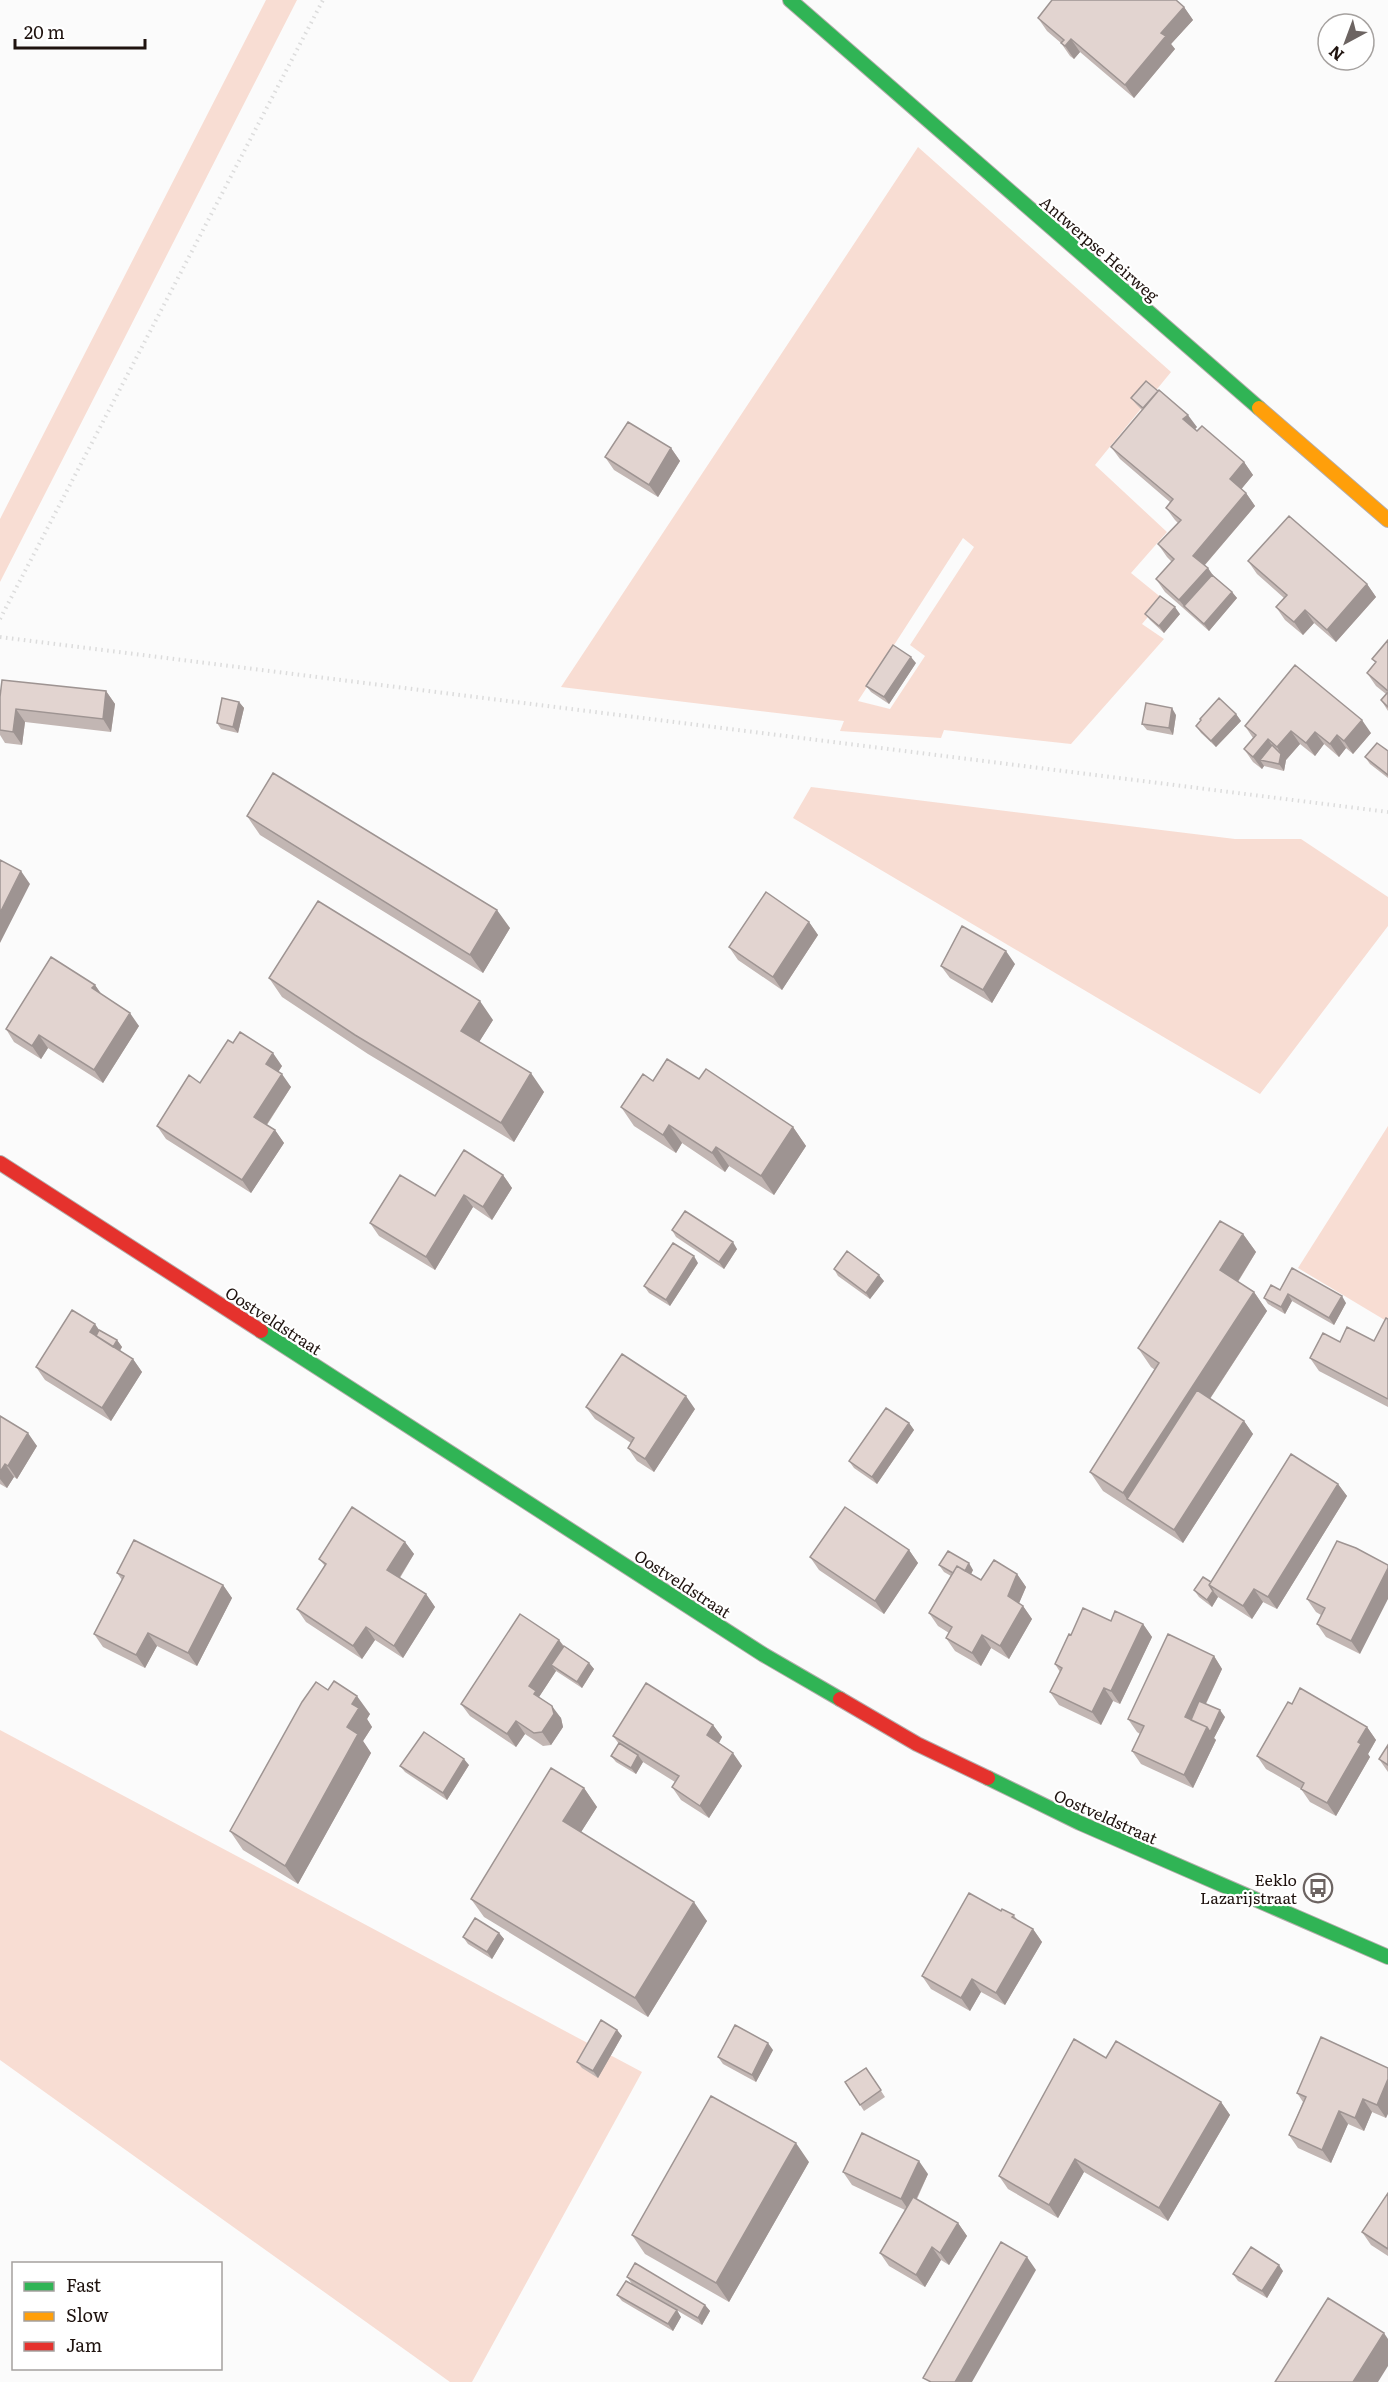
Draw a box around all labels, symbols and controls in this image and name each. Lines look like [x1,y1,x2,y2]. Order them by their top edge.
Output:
scale bar [15,12,146,50]
north arrow [1316,12,1376,72]
text: 20 m [24,18,65,45]
text: N [1323,41,1348,68]
street label: Antwerpse Heirweg [1035,190,1165,306]
street label: Oostveldstraat [221,1280,327,1361]
street label: Oostveldstraat [630,1543,736,1624]
street label: Oostveldstraat [1050,1782,1162,1850]
place label: Eeklo Lazarijstraat [1200,1867,1298,1909]
bus stop icon: Eeklo Lazarijstraat [1302,1872,1334,1904]
legend [12,2262,222,2370]
text: Fast [66,2271,102,2298]
text: Slow [66,2301,109,2328]
text: Jam [66,2331,102,2358]

